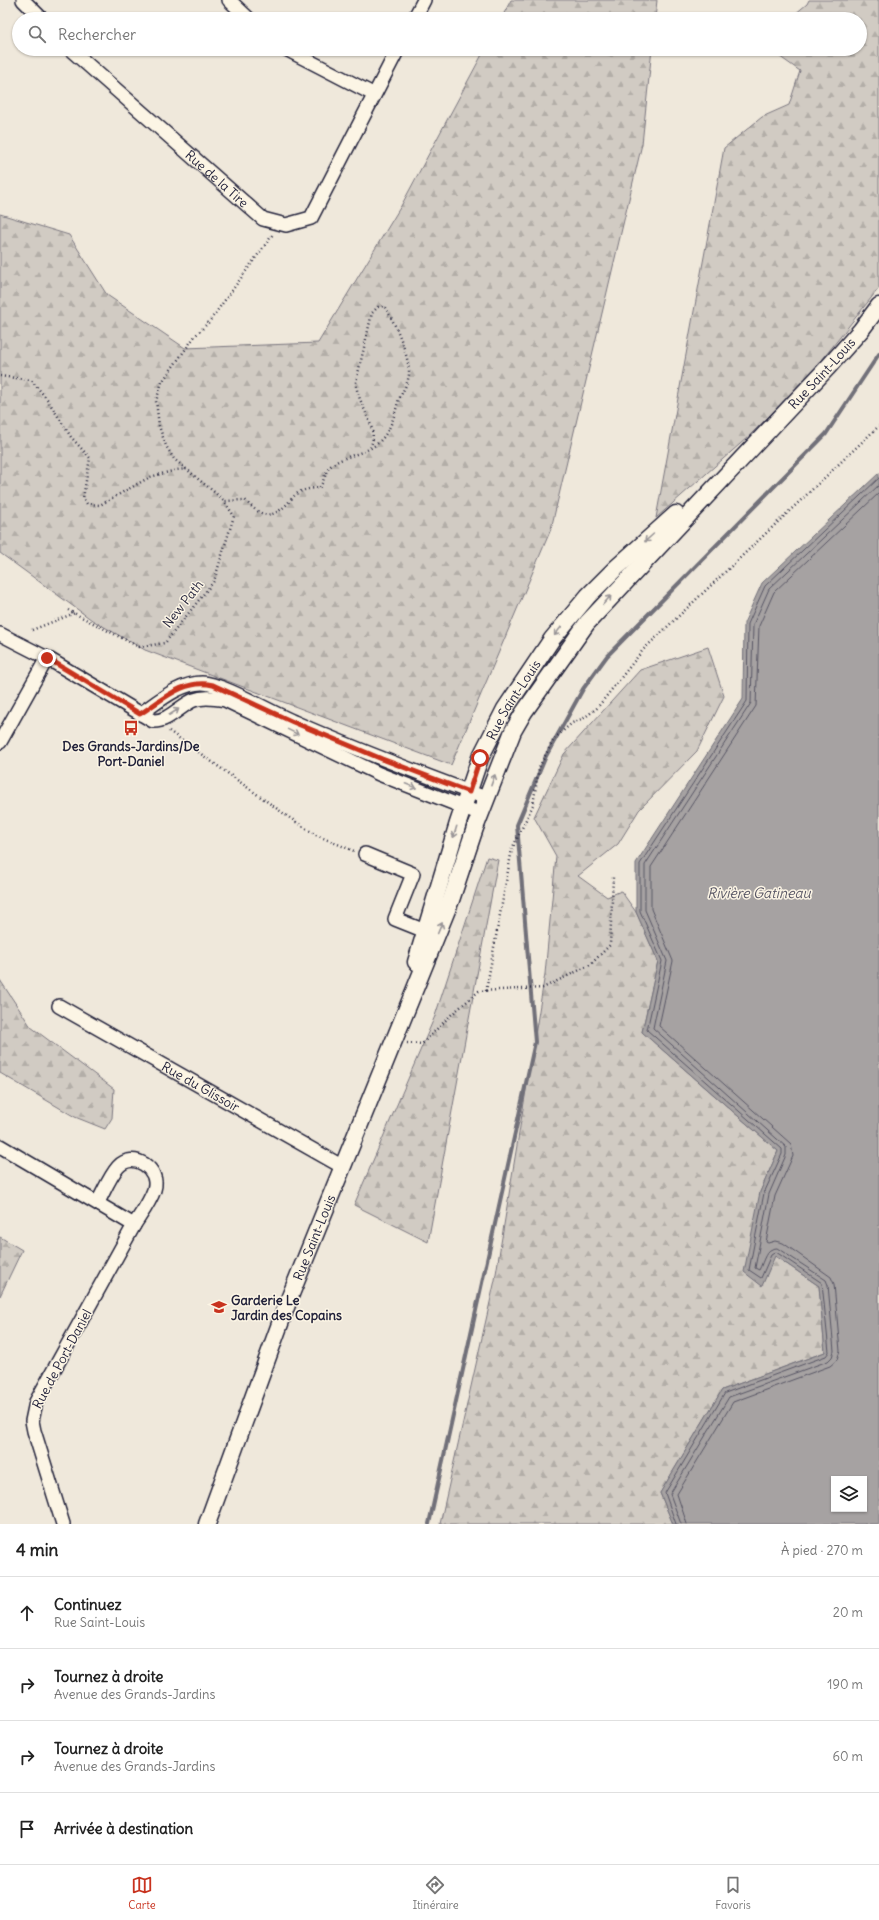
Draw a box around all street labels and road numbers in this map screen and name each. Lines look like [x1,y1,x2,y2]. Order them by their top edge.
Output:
street label: Rue de la Tire [182,146,252,211]
street label: Rue Saint-Louis [785,334,859,412]
street label: New Path [159,576,207,631]
street label: Rue Saint-Louis [482,656,544,743]
street label: Rue du Glissoir [159,1058,243,1116]
street label: Rue Saint-Louis [289,1192,339,1283]
street label: Rue de Port-Daniel [29,1306,95,1412]

